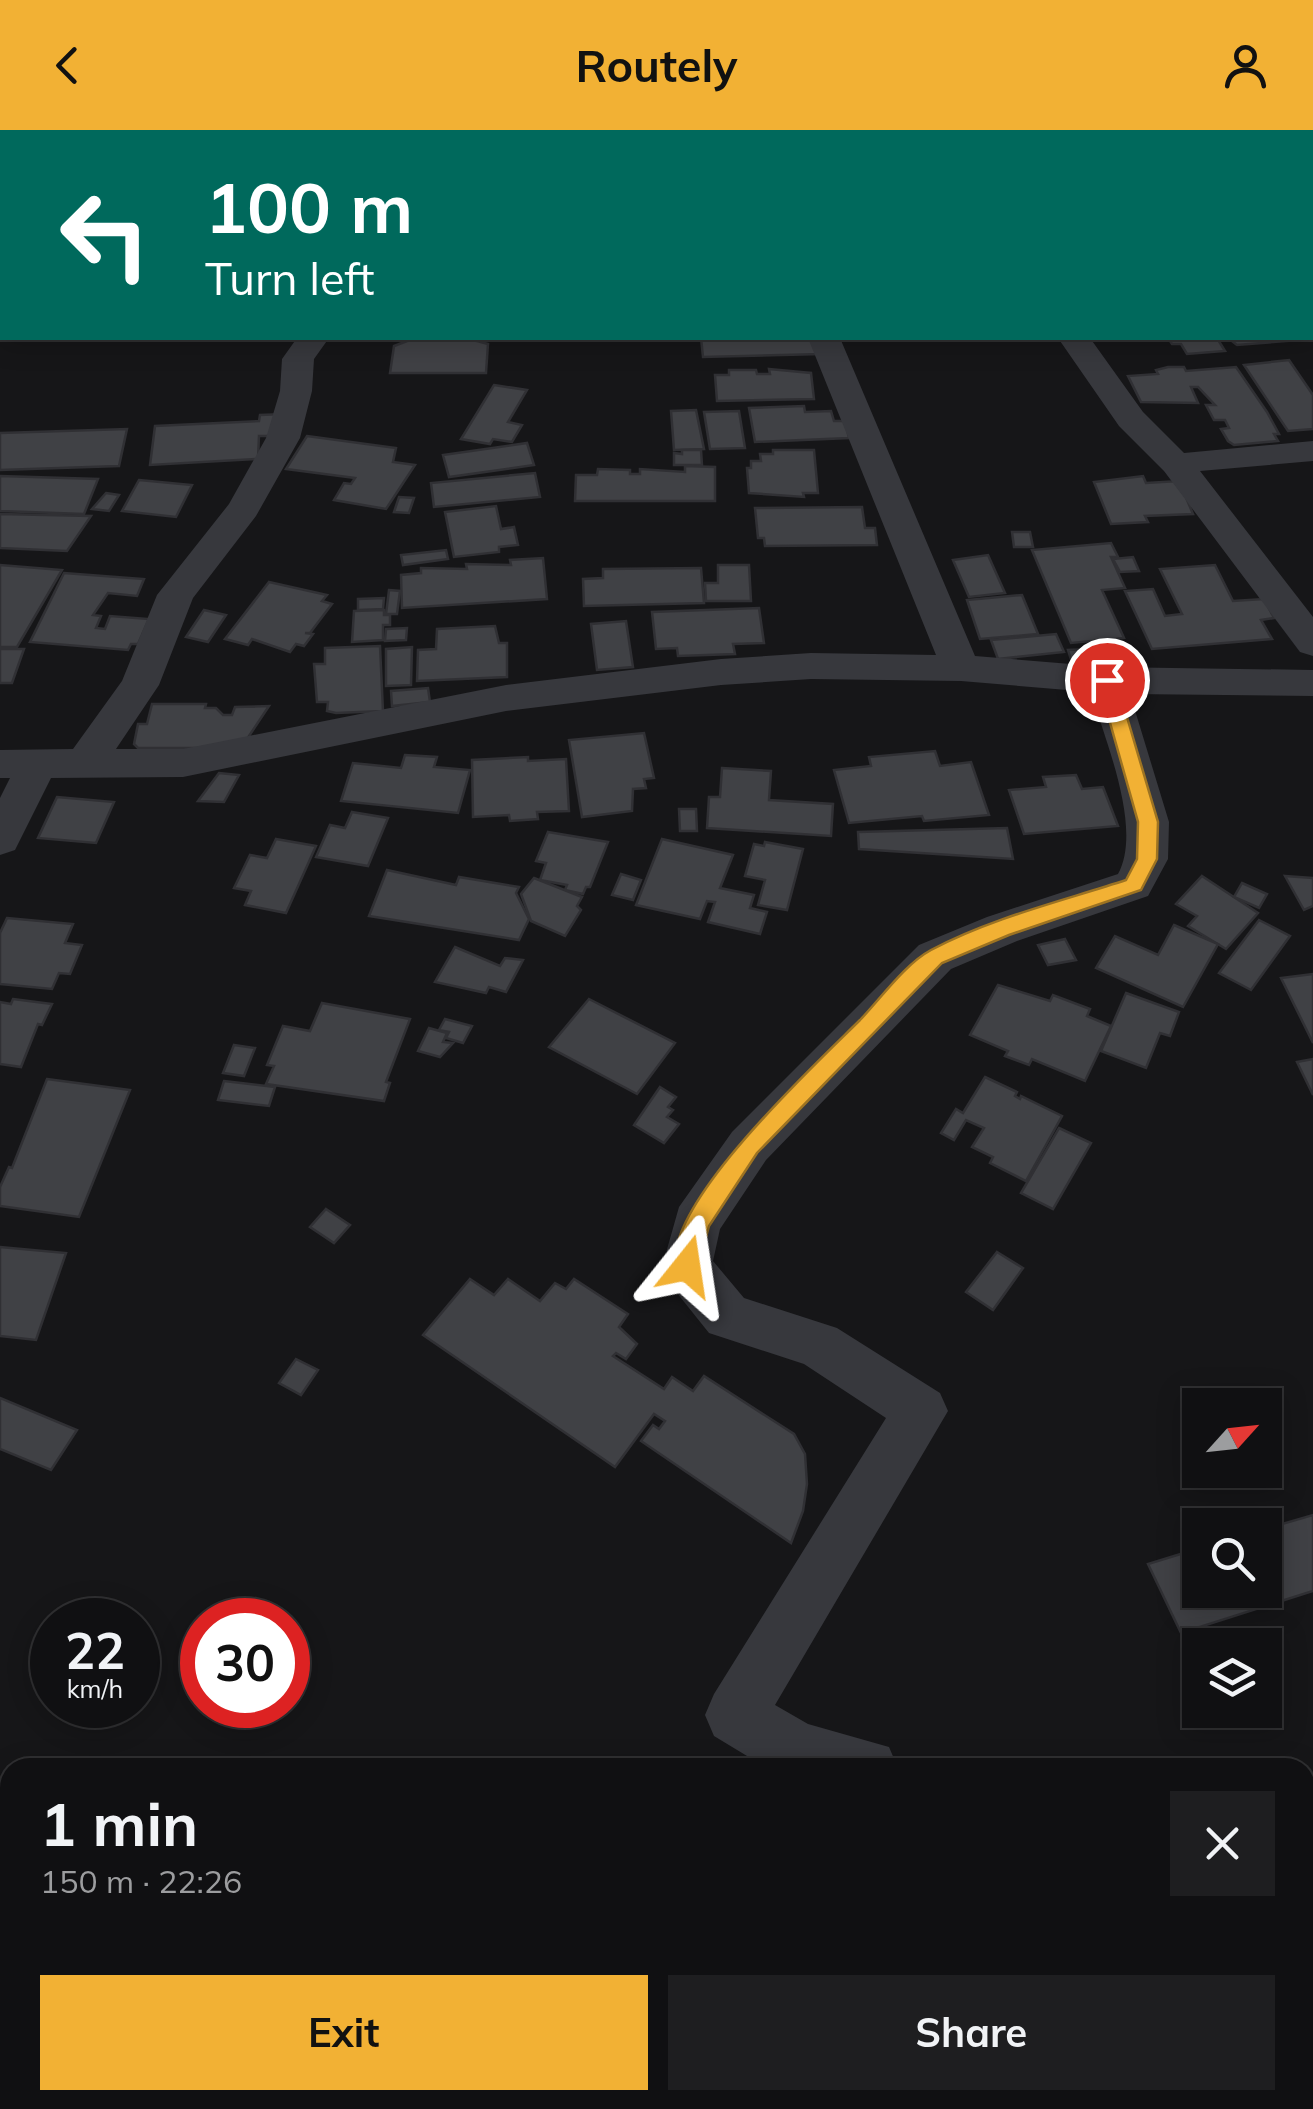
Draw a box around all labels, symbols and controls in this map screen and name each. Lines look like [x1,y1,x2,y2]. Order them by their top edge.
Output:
text: Routely [575,37,738,93]
icon: back [40,38,95,93]
icon: person [1218,38,1273,93]
text: 100 m [205,163,413,251]
icon: left [40,170,170,300]
text: Turn left [205,250,374,306]
pin [1065,638,1150,723]
icon: arrive [1080,653,1135,708]
position arrow [635,1214,739,1318]
north arrow [1182,1388,1282,1488]
map controls [1182,1388,1282,1728]
button: search [1182,1508,1282,1608]
speed limit sign: 30 [180,1598,310,1728]
text: 22 [65,1619,125,1682]
button: layers [1182,1628,1282,1728]
text: km/h [67,1673,123,1704]
text: 1 min [40,1786,198,1861]
button: close [1170,1791,1275,1896]
text: 150 m · 22:26 [40,1861,242,1901]
button: Exit [40,1975,648,2090]
button: Share [668,1975,1275,2090]

